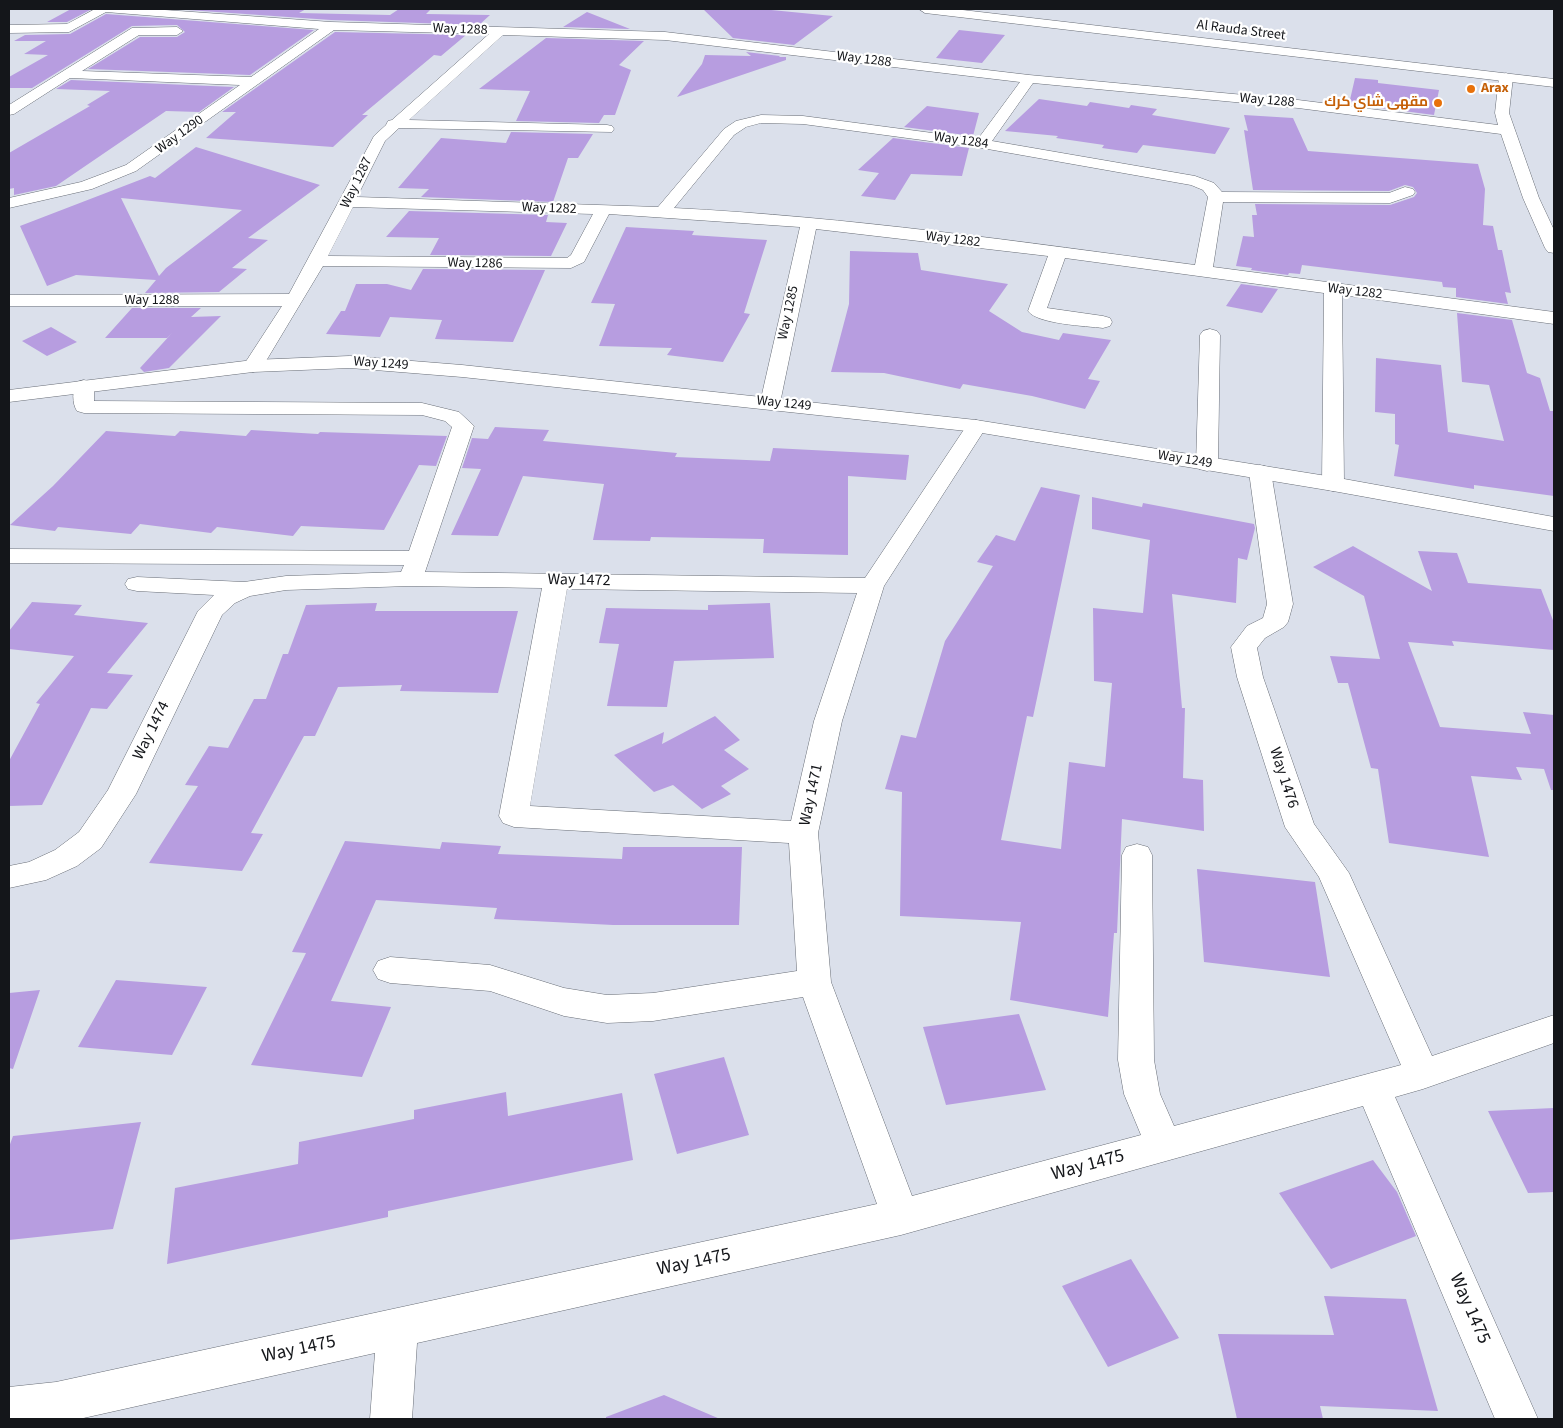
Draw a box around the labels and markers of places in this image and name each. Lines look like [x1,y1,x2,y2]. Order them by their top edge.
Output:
place label: Arax [1481,81,1509,97]
marker: Arax [1465,83,1477,95]
place label: مقهى شاي كرك [1324,95,1428,111]
marker: مقهى شاي كرك [1432,97,1444,109]

